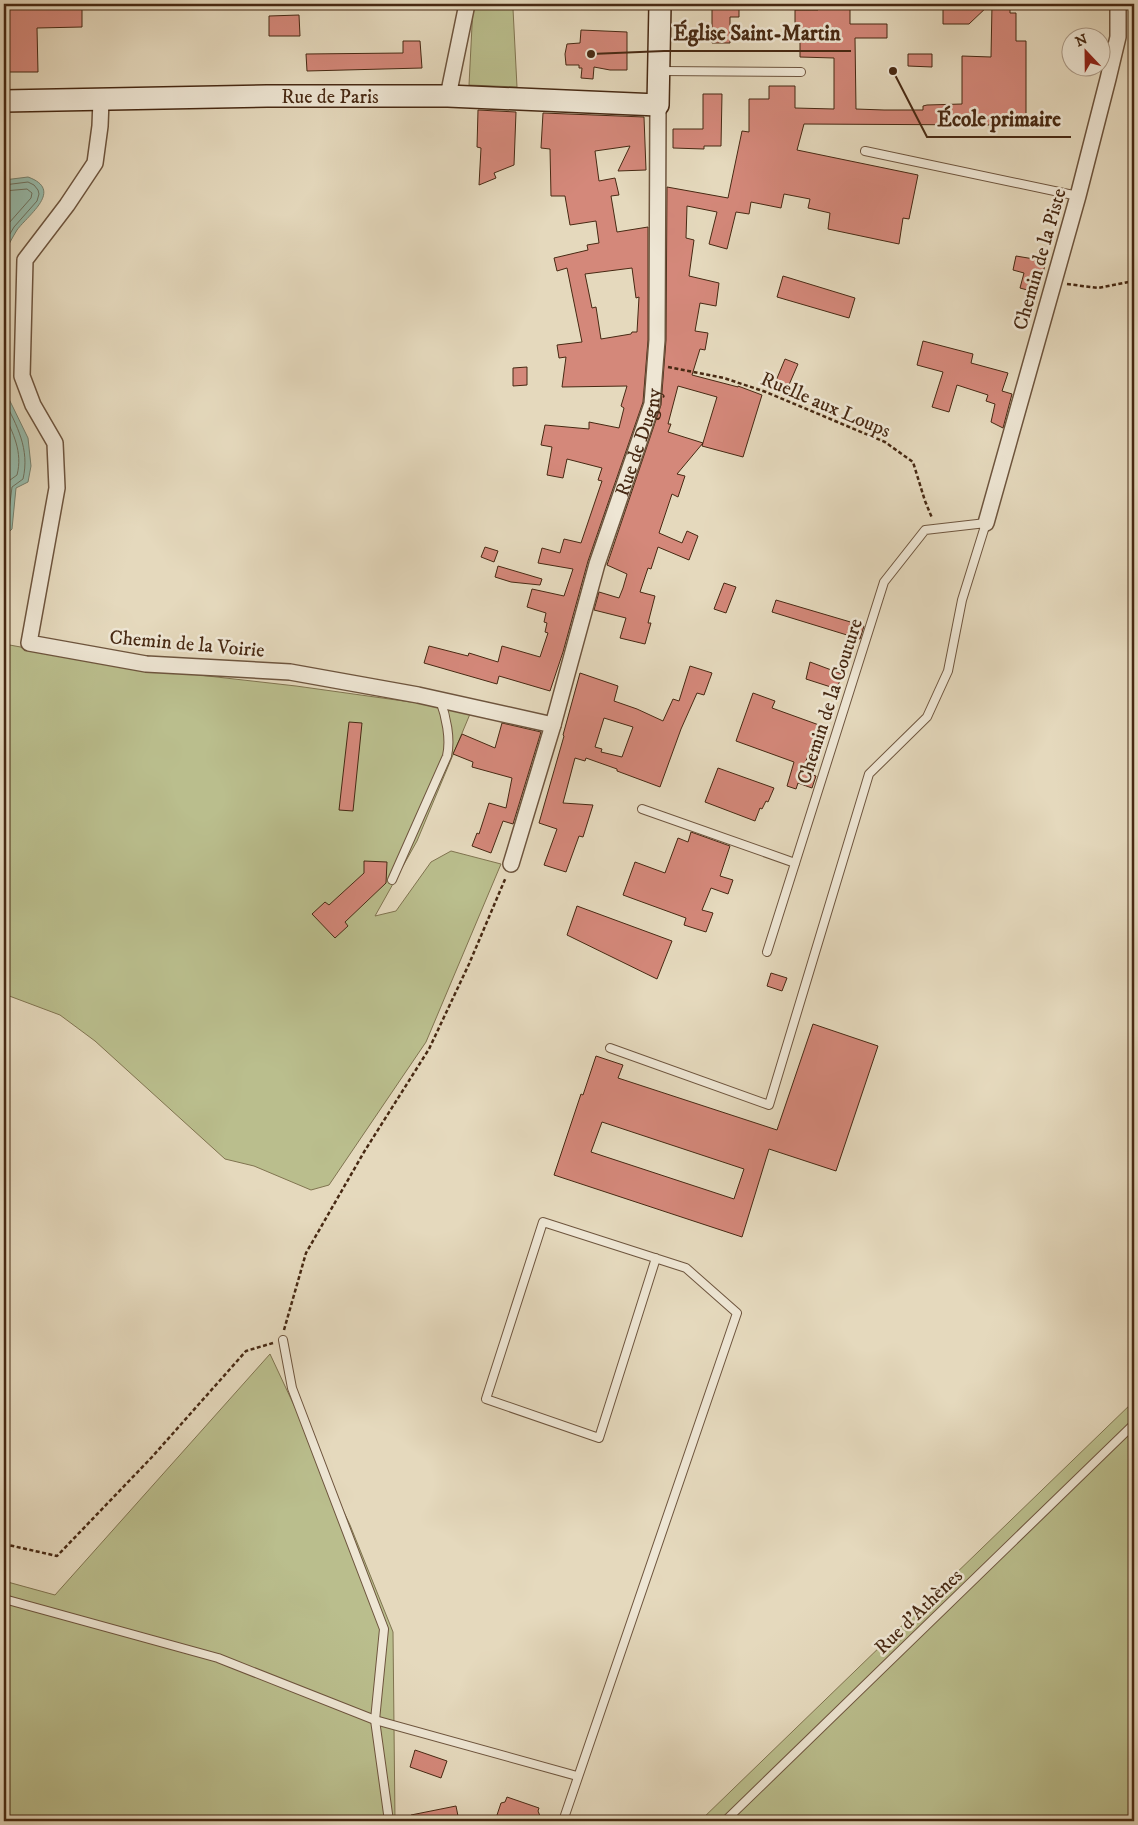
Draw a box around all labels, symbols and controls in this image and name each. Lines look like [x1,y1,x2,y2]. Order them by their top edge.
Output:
callout: Église Saint-Martin [664,15,851,51]
text: Église Saint-Martin [673,19,842,47]
north arrow [1060,28,1110,78]
text: N [1073,30,1091,51]
street label: Rue de Paris [281,85,379,110]
callout: École primaire [927,101,1071,137]
text: École primaire [937,105,1061,133]
street label: Chemin de la Piste [1008,186,1073,333]
street label: Ruelle aux Loups [757,367,894,444]
street label: Rue de Dugny [610,387,667,500]
street label: Chemin de la Couture [792,615,869,787]
street label: Chemin de la Voirie [108,625,265,664]
street label: Rue d'Athènes [870,1564,969,1660]

